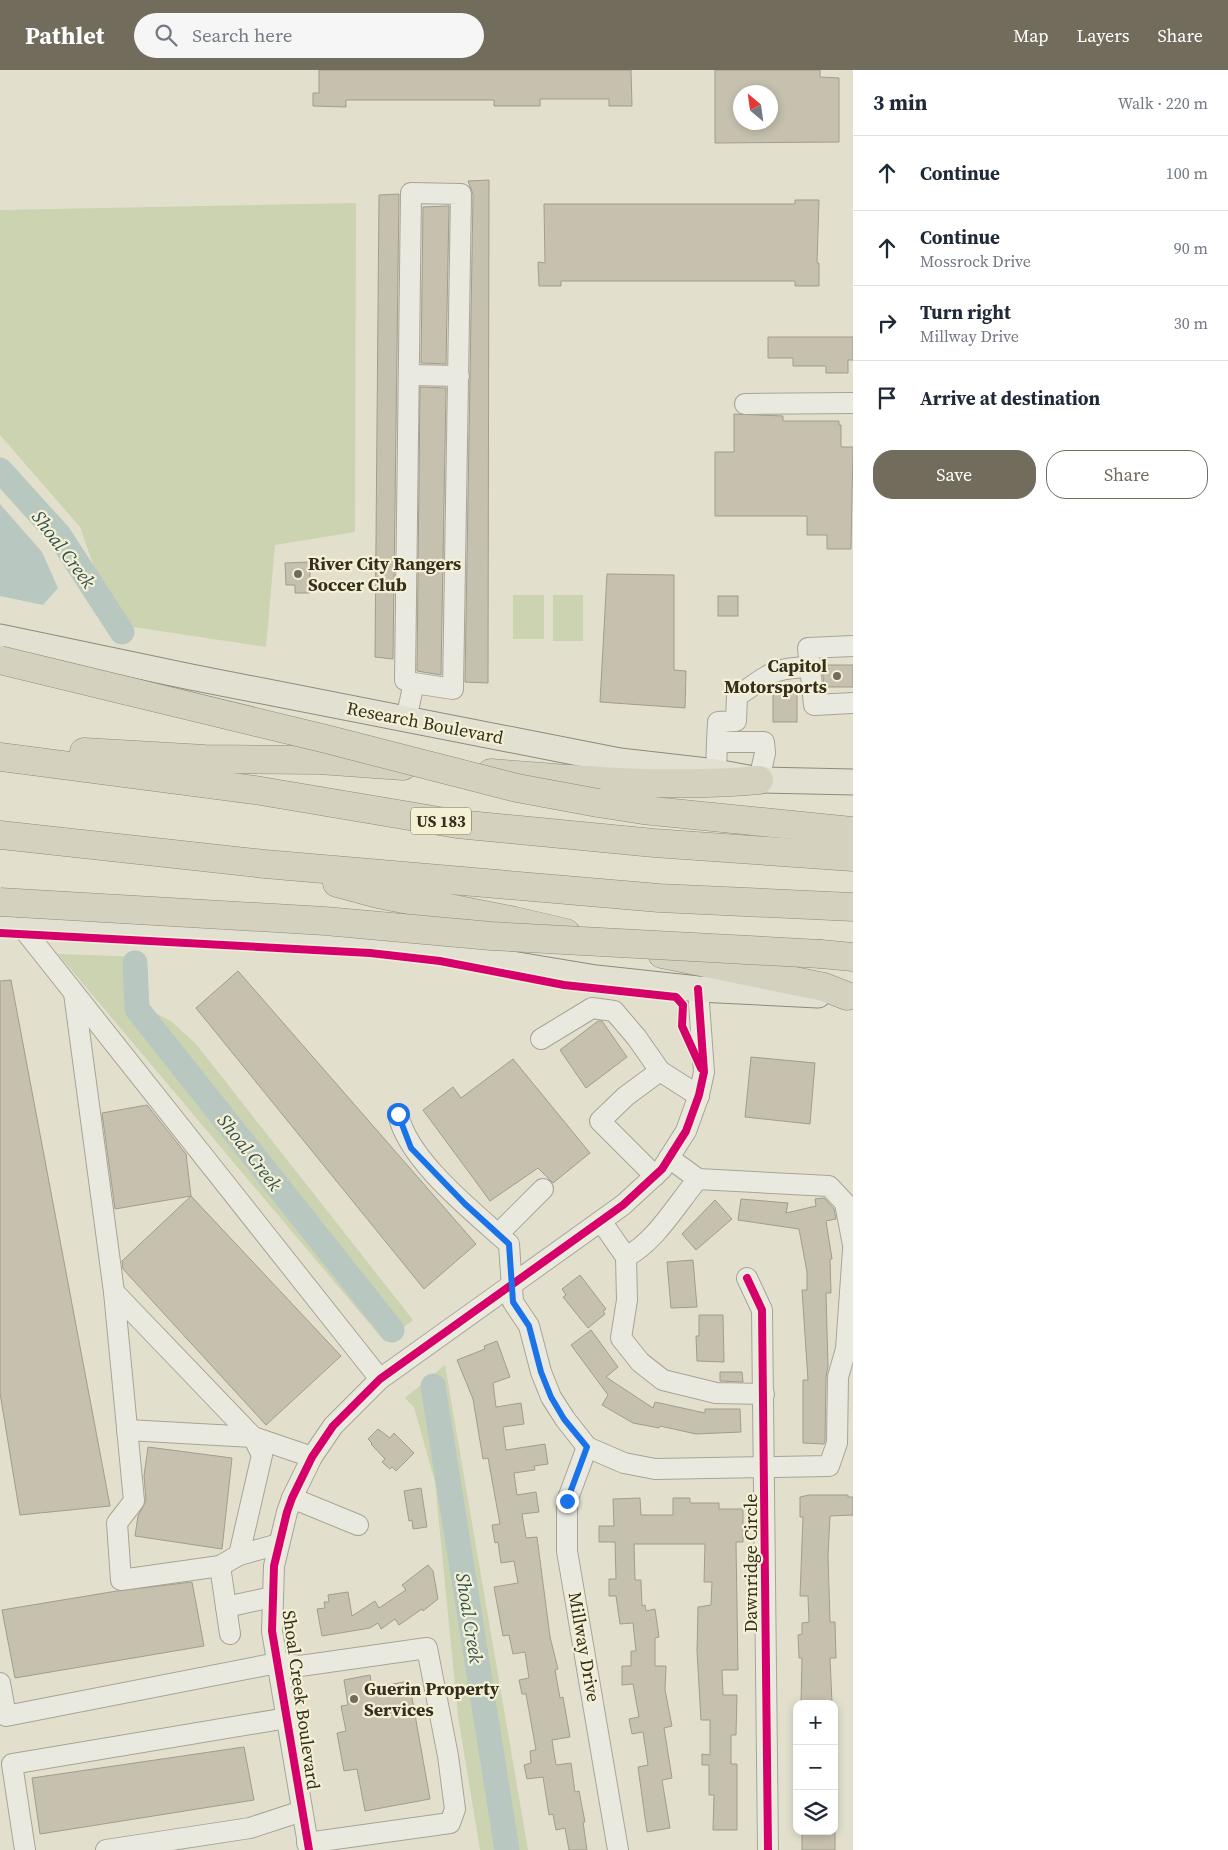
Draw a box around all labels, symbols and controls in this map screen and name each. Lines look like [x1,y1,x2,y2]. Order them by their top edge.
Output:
search box [134,13,484,58]
text: Pathlet [25,19,104,52]
icon: search [152,21,180,49]
text: Search here [192,22,293,48]
text: Map [1013,23,1048,48]
text: Layers [1076,23,1129,48]
text: Share [1157,23,1203,48]
north arrow [733,85,778,130]
text: 3 min [873,88,928,117]
text: Walk · 220 m [1118,92,1208,114]
icon: ahead [873,159,901,187]
text: Continue [920,160,1000,186]
text: 100 m [1166,162,1208,184]
text: Continue [920,224,1000,250]
icon: ahead [873,234,901,262]
text: 90 m [1174,237,1208,259]
text: Mossrock Drive [920,250,1031,272]
text: Turn right [920,299,1011,325]
icon: right [873,309,901,337]
text: 30 m [1174,312,1208,334]
text: Millway Drive [920,325,1019,347]
icon: arrive [873,384,901,412]
text: Arrive at destination [920,385,1100,411]
button: Save [873,450,1036,499]
button: Share [1046,450,1208,499]
water label: Shoal Creek [26,505,102,593]
place label: River City Rangers Soccer Club [308,551,461,597]
marker: River City Rangers Soccer Club [292,568,304,580]
place label: Capitol Motorsports [724,653,827,699]
marker: Capitol Motorsports [831,670,843,682]
street label: Research Boulevard [345,695,506,750]
road number: US 183 [411,808,471,834]
route start [387,1103,410,1126]
water label: Shoal Creek [212,1108,288,1196]
route end [556,1490,579,1513]
street label: Dawnridge Circle [738,1493,763,1633]
water label: Shoal Creek [450,1571,490,1665]
street label: Millway Drive [563,1590,606,1704]
street label: Shoal Creek Boulevard [277,1609,326,1791]
place label: Guerin Property Services [364,1676,500,1722]
marker: Guerin Property Services [348,1693,360,1705]
map controls [793,1700,838,1835]
button: + [793,1700,838,1745]
button: − [793,1745,838,1790]
button: layers [793,1790,838,1835]

